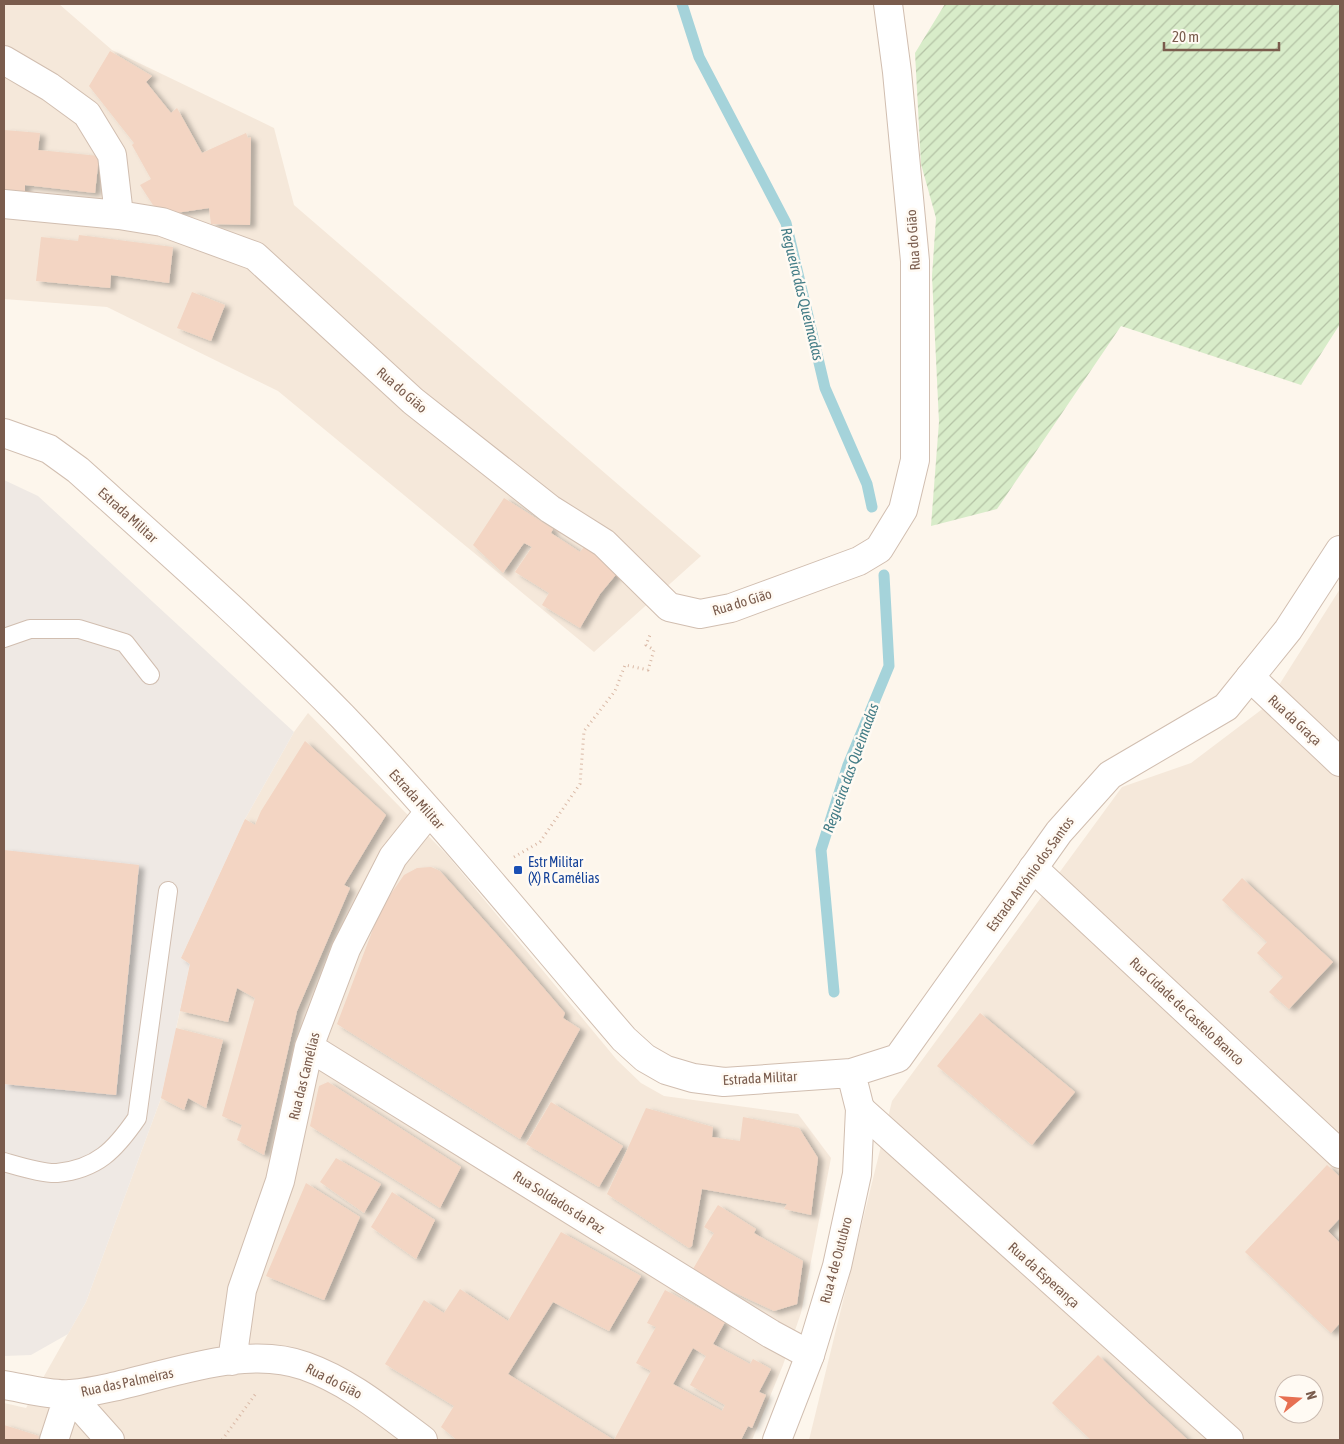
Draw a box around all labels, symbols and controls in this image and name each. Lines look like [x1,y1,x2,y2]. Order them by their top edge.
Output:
scale bar [1164,20,1279,52]
text: 20 m [1172,28,1199,45]
street label: Rua do Gião [903,209,923,271]
water label: Regueira das Queimadas [778,226,827,362]
street label: Rua do Gião [374,364,430,416]
street label: Estrada Militar [95,484,162,546]
street label: Rua do Gião [710,585,774,619]
street label: Rua da Graça [1265,691,1325,749]
water label: Regueira das Queimadas [819,701,882,835]
street label: Estrada Militar [386,766,448,833]
street label: Estrada António dos Santos [983,814,1077,934]
place label: Estr Militar (X) R Camélias [528,854,600,886]
marker: Estr Militar (X) R Camélias [512,864,524,876]
street label: Rua Cidade de Castelo Branco [1127,954,1247,1068]
street label: Rua das Camélias [285,1030,323,1122]
street label: Estrada Militar [722,1068,799,1088]
street label: Rua Soldados da Paz [510,1167,608,1237]
street label: Rua 4 de Outubro [817,1215,855,1305]
street label: Rua da Esperança [1005,1239,1083,1311]
street label: Rua do Gião [303,1360,365,1402]
street label: Rua das Palmeiras [79,1364,175,1400]
north arrow [1274,1374,1324,1424]
text: N [1303,1389,1320,1401]

